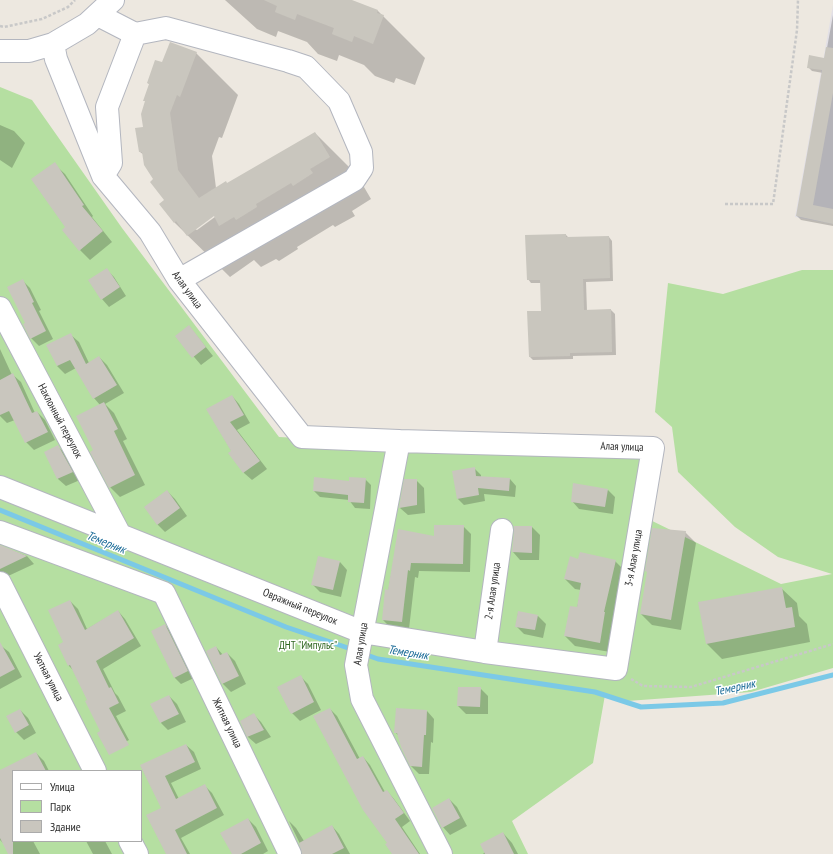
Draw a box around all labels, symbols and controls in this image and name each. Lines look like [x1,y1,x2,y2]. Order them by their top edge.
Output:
street label: Алая улица [169,269,205,311]
street label: Наклонный переулок [35,381,85,461]
street label: Алая улица [600,440,644,454]
street label: 3-я Алая улица [622,528,646,588]
water label: Темерник [84,529,128,557]
street label: 2-я Алая улица [482,561,504,621]
street label: Овражный переулок [261,586,339,628]
street label: Алая улица [351,622,371,666]
park label: ДНТ "Импульс" [279,639,337,653]
water label: Темерник [387,643,429,663]
street label: Уютная улица [30,651,66,703]
water label: Темерник [714,677,756,699]
street label: Житная улица [209,696,245,750]
legend [12,770,142,842]
text: Улица [50,779,75,794]
text: Парк [50,799,71,814]
text: Здание [50,819,81,834]

